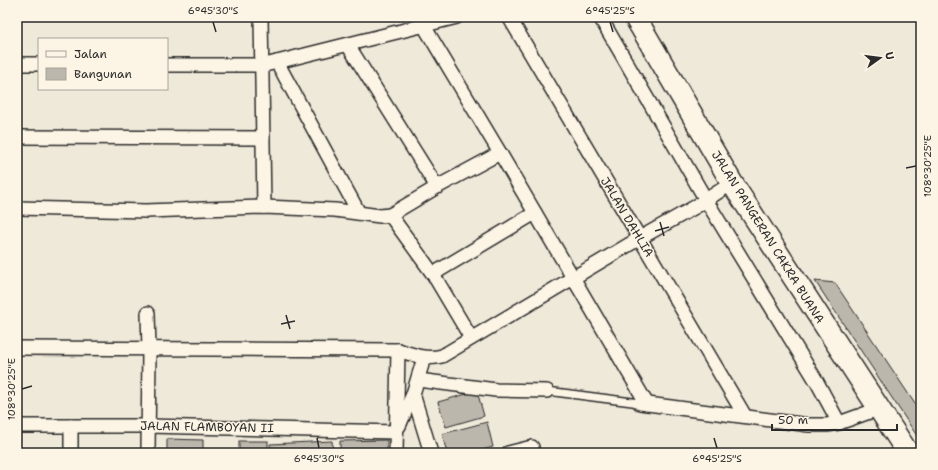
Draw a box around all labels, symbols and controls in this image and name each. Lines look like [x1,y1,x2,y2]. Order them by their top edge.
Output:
text: 6°45'30"S [188,4,239,17]
text: 6°45'25"S [585,4,635,17]
legend [38,38,168,90]
north arrow [860,38,900,78]
text: Jalan [74,46,107,62]
text: U [881,50,897,61]
text: Bangunan [74,66,132,82]
text: 108°30'25"E [921,135,934,197]
street label: JALAN PANGERAN CAKRA BUANA [708,148,828,327]
street label: JALAN DAHLIA [597,174,657,260]
text: 108°30'25"E [5,358,18,420]
scale bar [772,406,897,432]
text: 50 m [778,412,808,428]
street label: JALAN FLAMBOYAN II [140,418,275,436]
text: 6°45'30"S [294,452,345,465]
text: 6°45'25"S [692,452,742,465]

